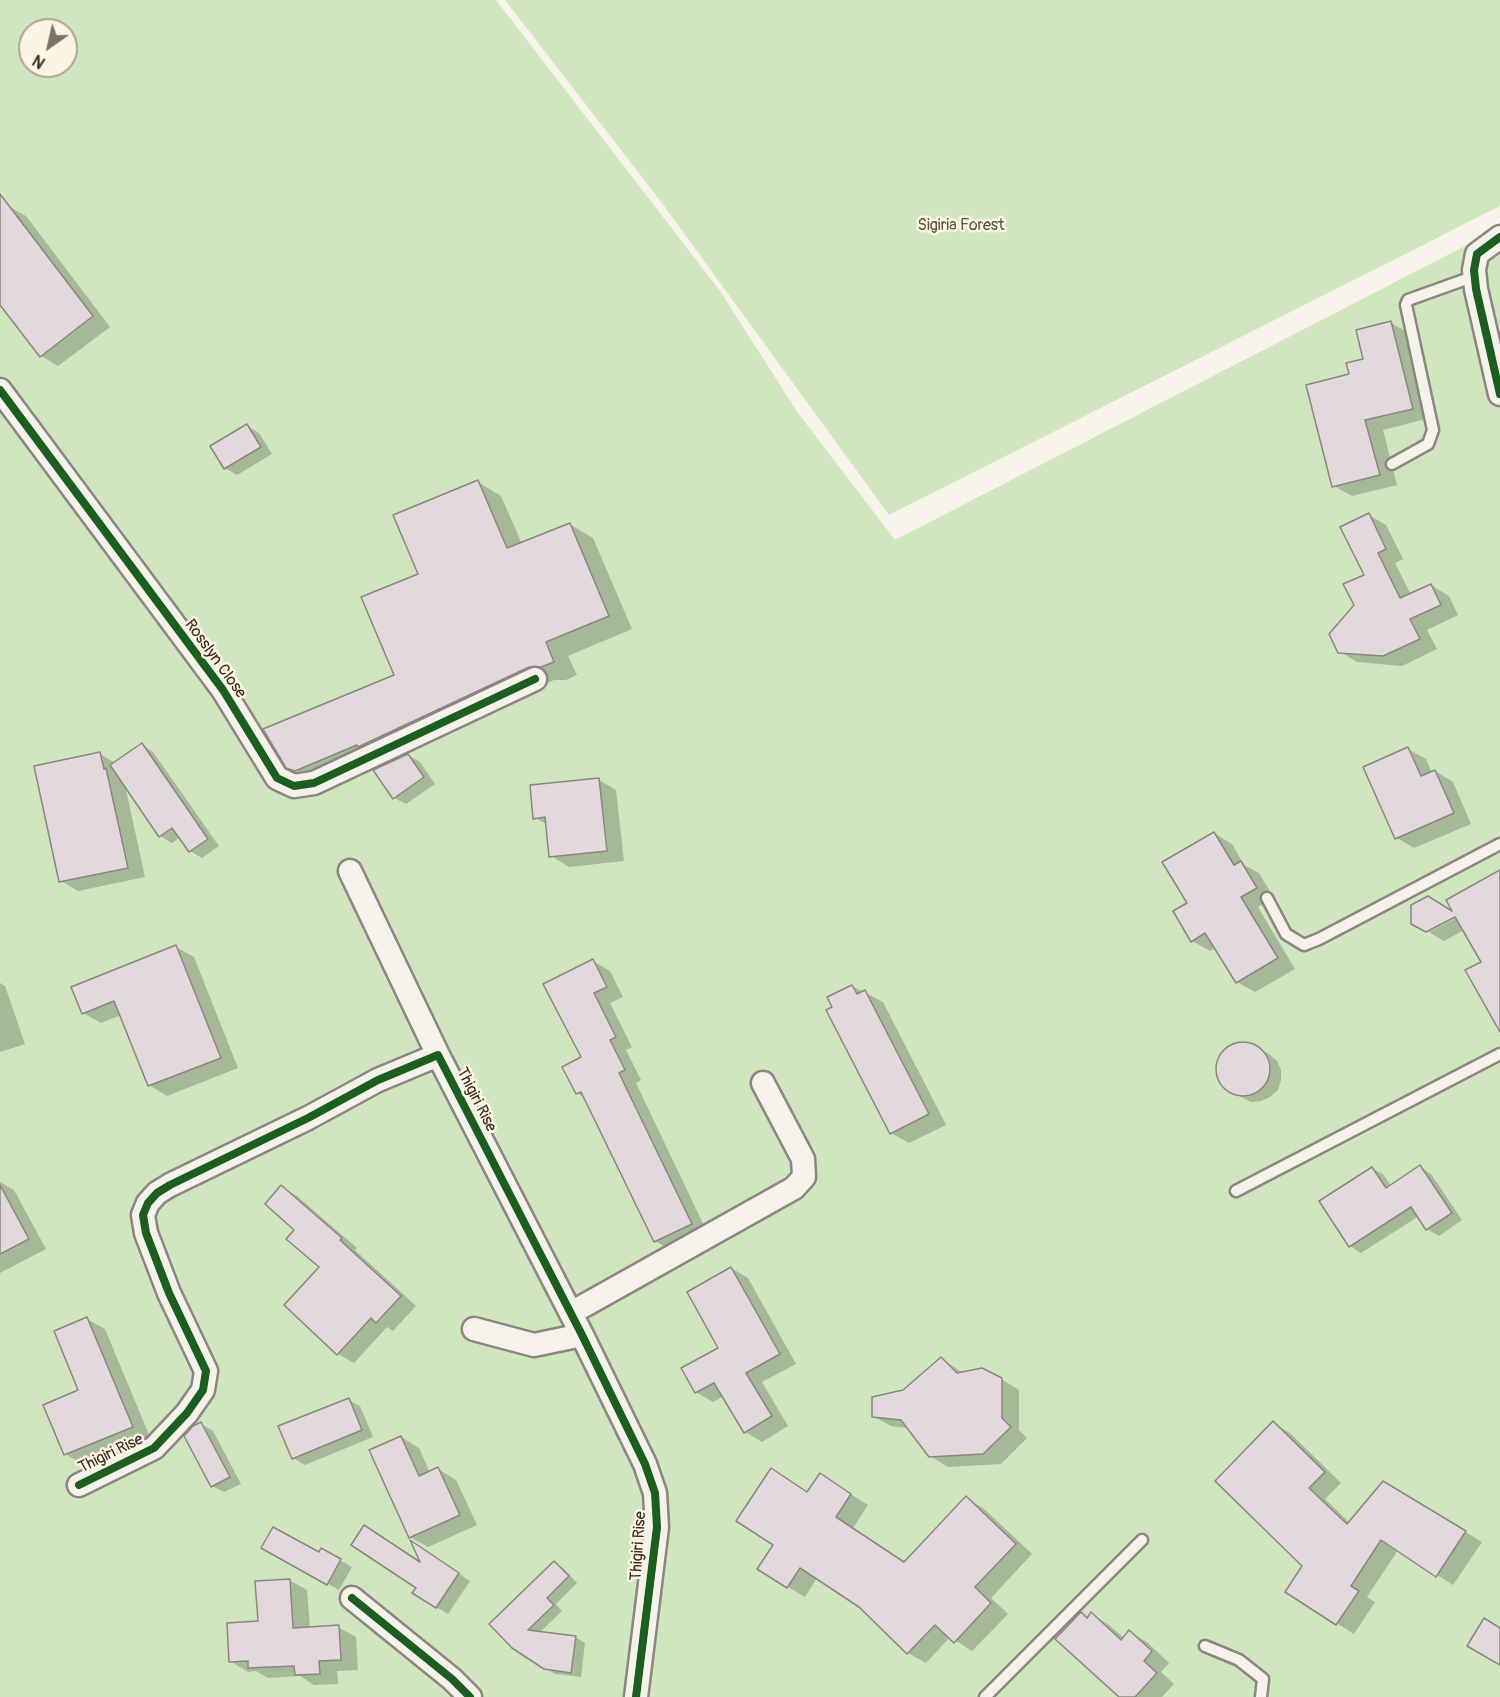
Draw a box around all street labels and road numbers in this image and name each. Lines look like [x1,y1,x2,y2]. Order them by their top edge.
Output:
street label: Rosslyn Close [180,616,250,702]
street label: Thigiri Rise [452,1065,500,1135]
street label: Thigiri Rise [76,1430,146,1478]
street label: Thigiri Rise [627,1511,651,1581]

